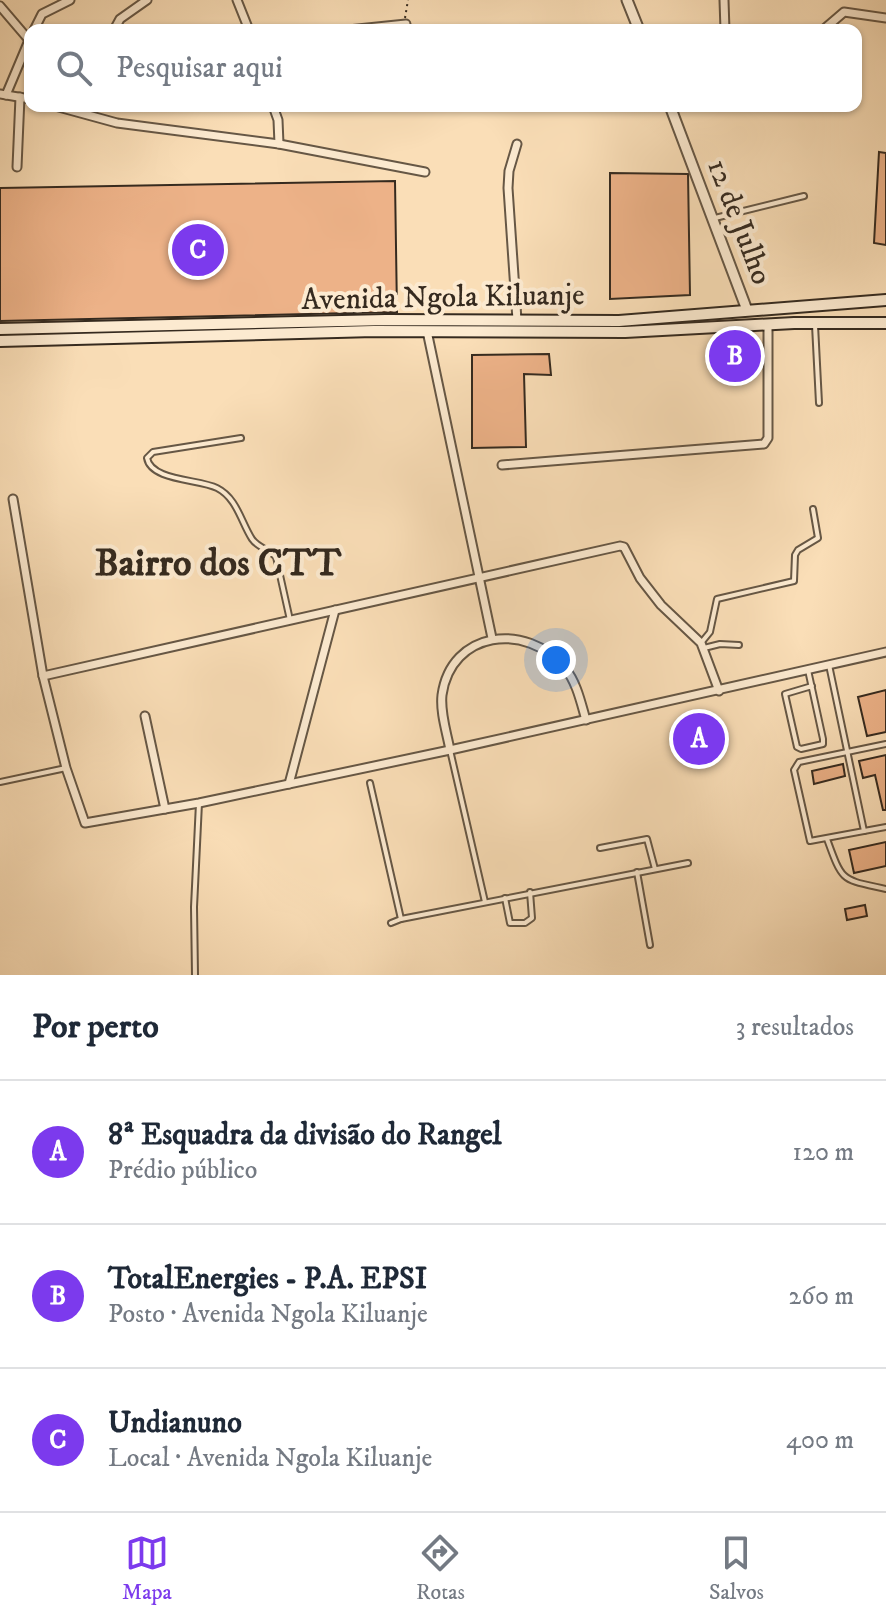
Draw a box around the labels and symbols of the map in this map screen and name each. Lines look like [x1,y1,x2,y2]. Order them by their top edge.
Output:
street label: 12 de Julho [698,154,780,290]
pin: C [172,220,224,280]
street label: Avenida Ngola Kiluanje [301,277,585,319]
pin: B [709,326,761,386]
district label: Bairro dos CTT [95,540,343,588]
your location [536,640,576,680]
pin: A [673,709,725,769]

